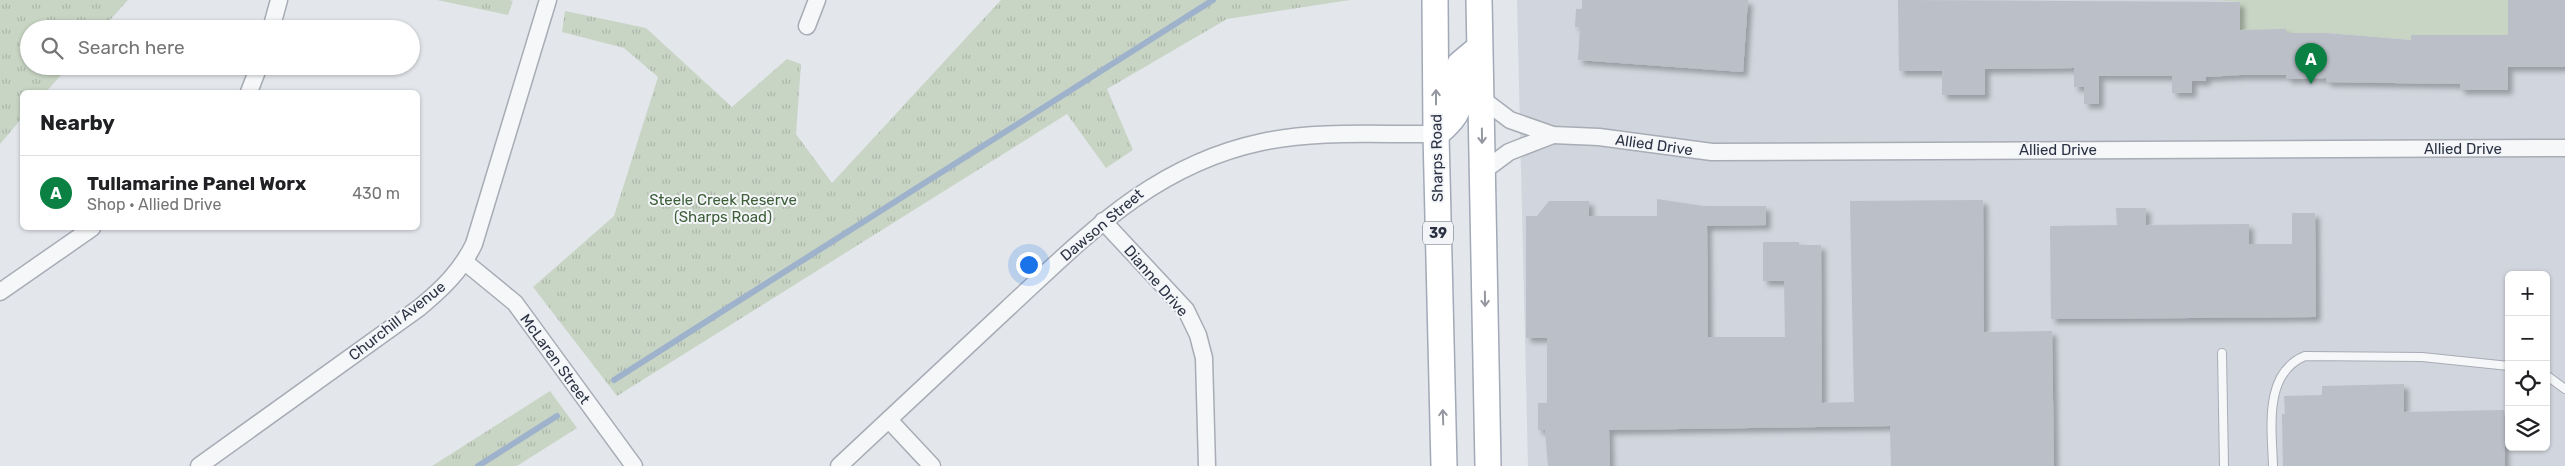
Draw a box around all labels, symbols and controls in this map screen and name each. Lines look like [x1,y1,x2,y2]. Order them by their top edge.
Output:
search box [20,20,420,75]
icon: search [38,34,66,62]
text: Search here [78,36,185,59]
pin: A [2295,43,2327,84]
one-way arrow [1431,90,1441,106]
text: Nearby [40,110,115,135]
street label: Sharps Road [1427,114,1447,202]
one-way arrow [1477,128,1487,144]
street label: Allied Drive [1614,131,1694,159]
street label: Allied Drive [2424,140,2502,158]
street label: Allied Drive [2019,141,2097,159]
text: Tullamarine Panel Worx [87,172,306,195]
text: A [50,184,62,203]
text: 430 m [352,184,400,203]
street label: Dawson Street [1057,185,1147,265]
park label: Steele Creek Reserve (Sharps Road) [649,191,797,226]
text: Shop · Allied Drive [87,195,221,214]
road number: 39 [1423,222,1453,244]
street label: Dianne Drive [1120,242,1192,320]
your location [1016,252,1042,278]
map controls [2505,271,2550,451]
button: + [2505,271,2550,316]
street label: Churchill Avenue [345,278,449,364]
one-way arrow [1480,290,1490,306]
street label: McLaren Street [516,310,594,408]
button: − [2505,316,2550,361]
button: locate [2505,361,2550,406]
button: layers [2505,406,2550,451]
one-way arrow [1438,410,1448,426]

